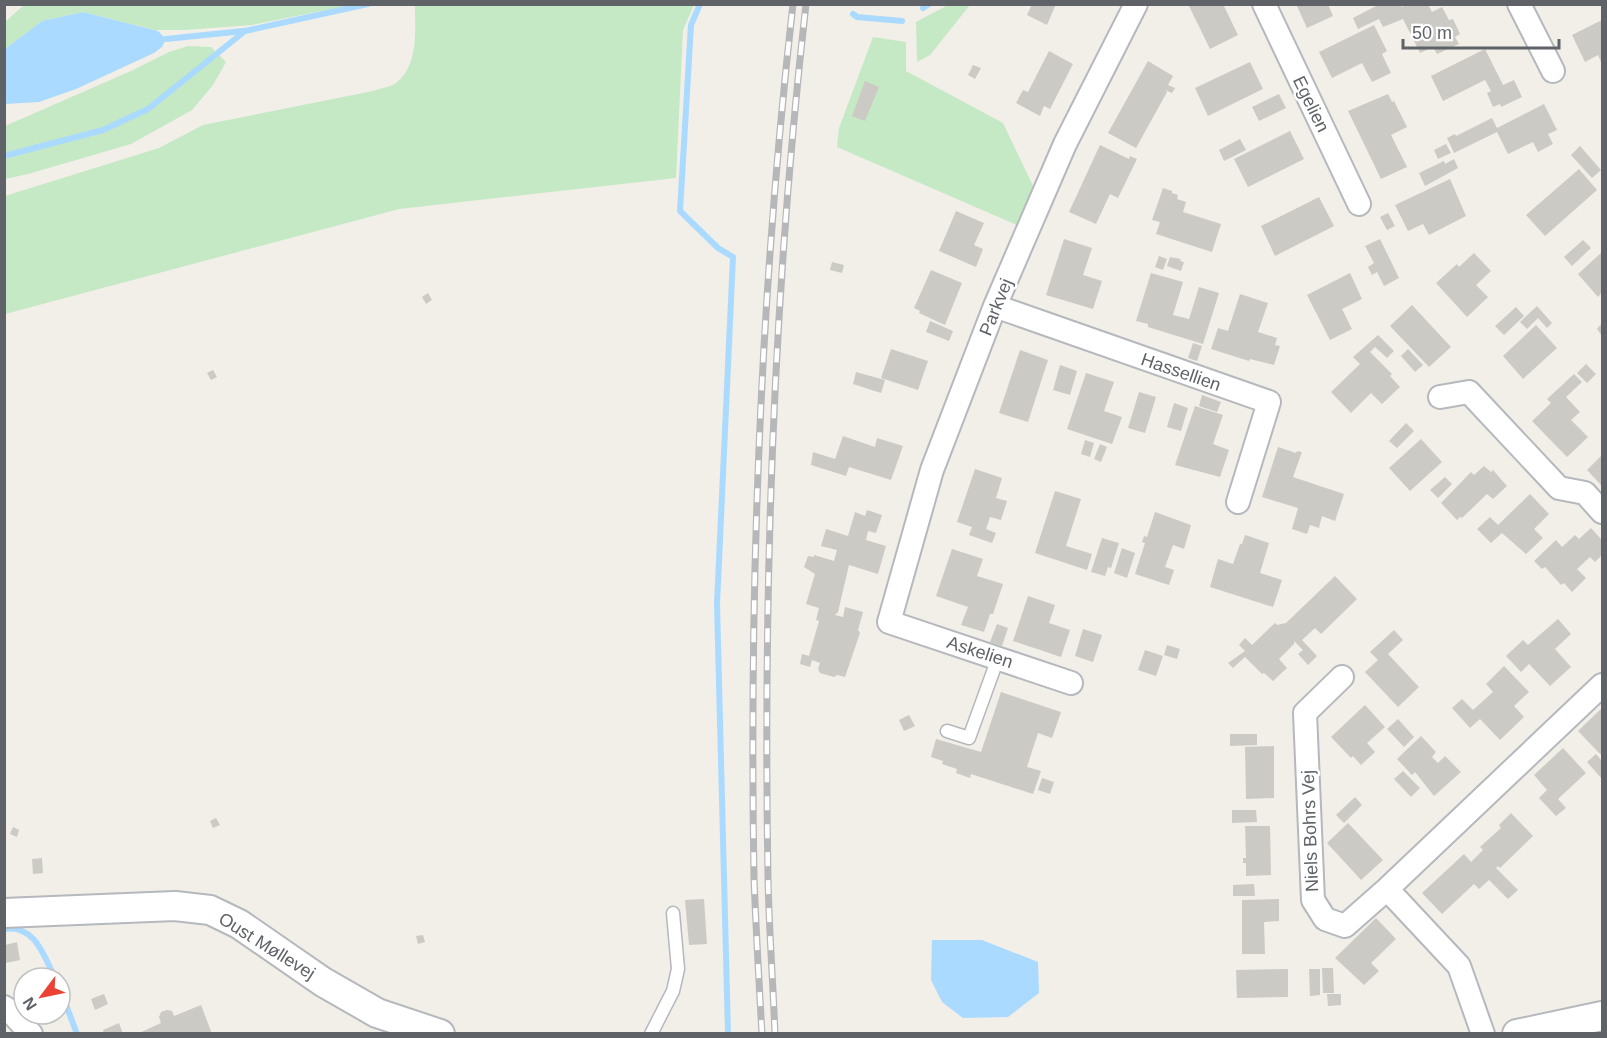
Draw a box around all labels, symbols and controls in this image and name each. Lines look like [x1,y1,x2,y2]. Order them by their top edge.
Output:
scale bar [1403,12,1559,50]
text: 50 m [1412,23,1452,43]
street label: Egelien [1289,73,1333,135]
street label: Parkvej [975,275,1017,339]
street label: Hassellien [1138,349,1224,395]
street label: Askelien [945,632,1015,672]
street label: Niels Bohrs Vej [1298,770,1322,892]
street label: Oust Møllevej [215,908,319,984]
north arrow [12,966,72,1026]
text: N [19,994,40,1013]

